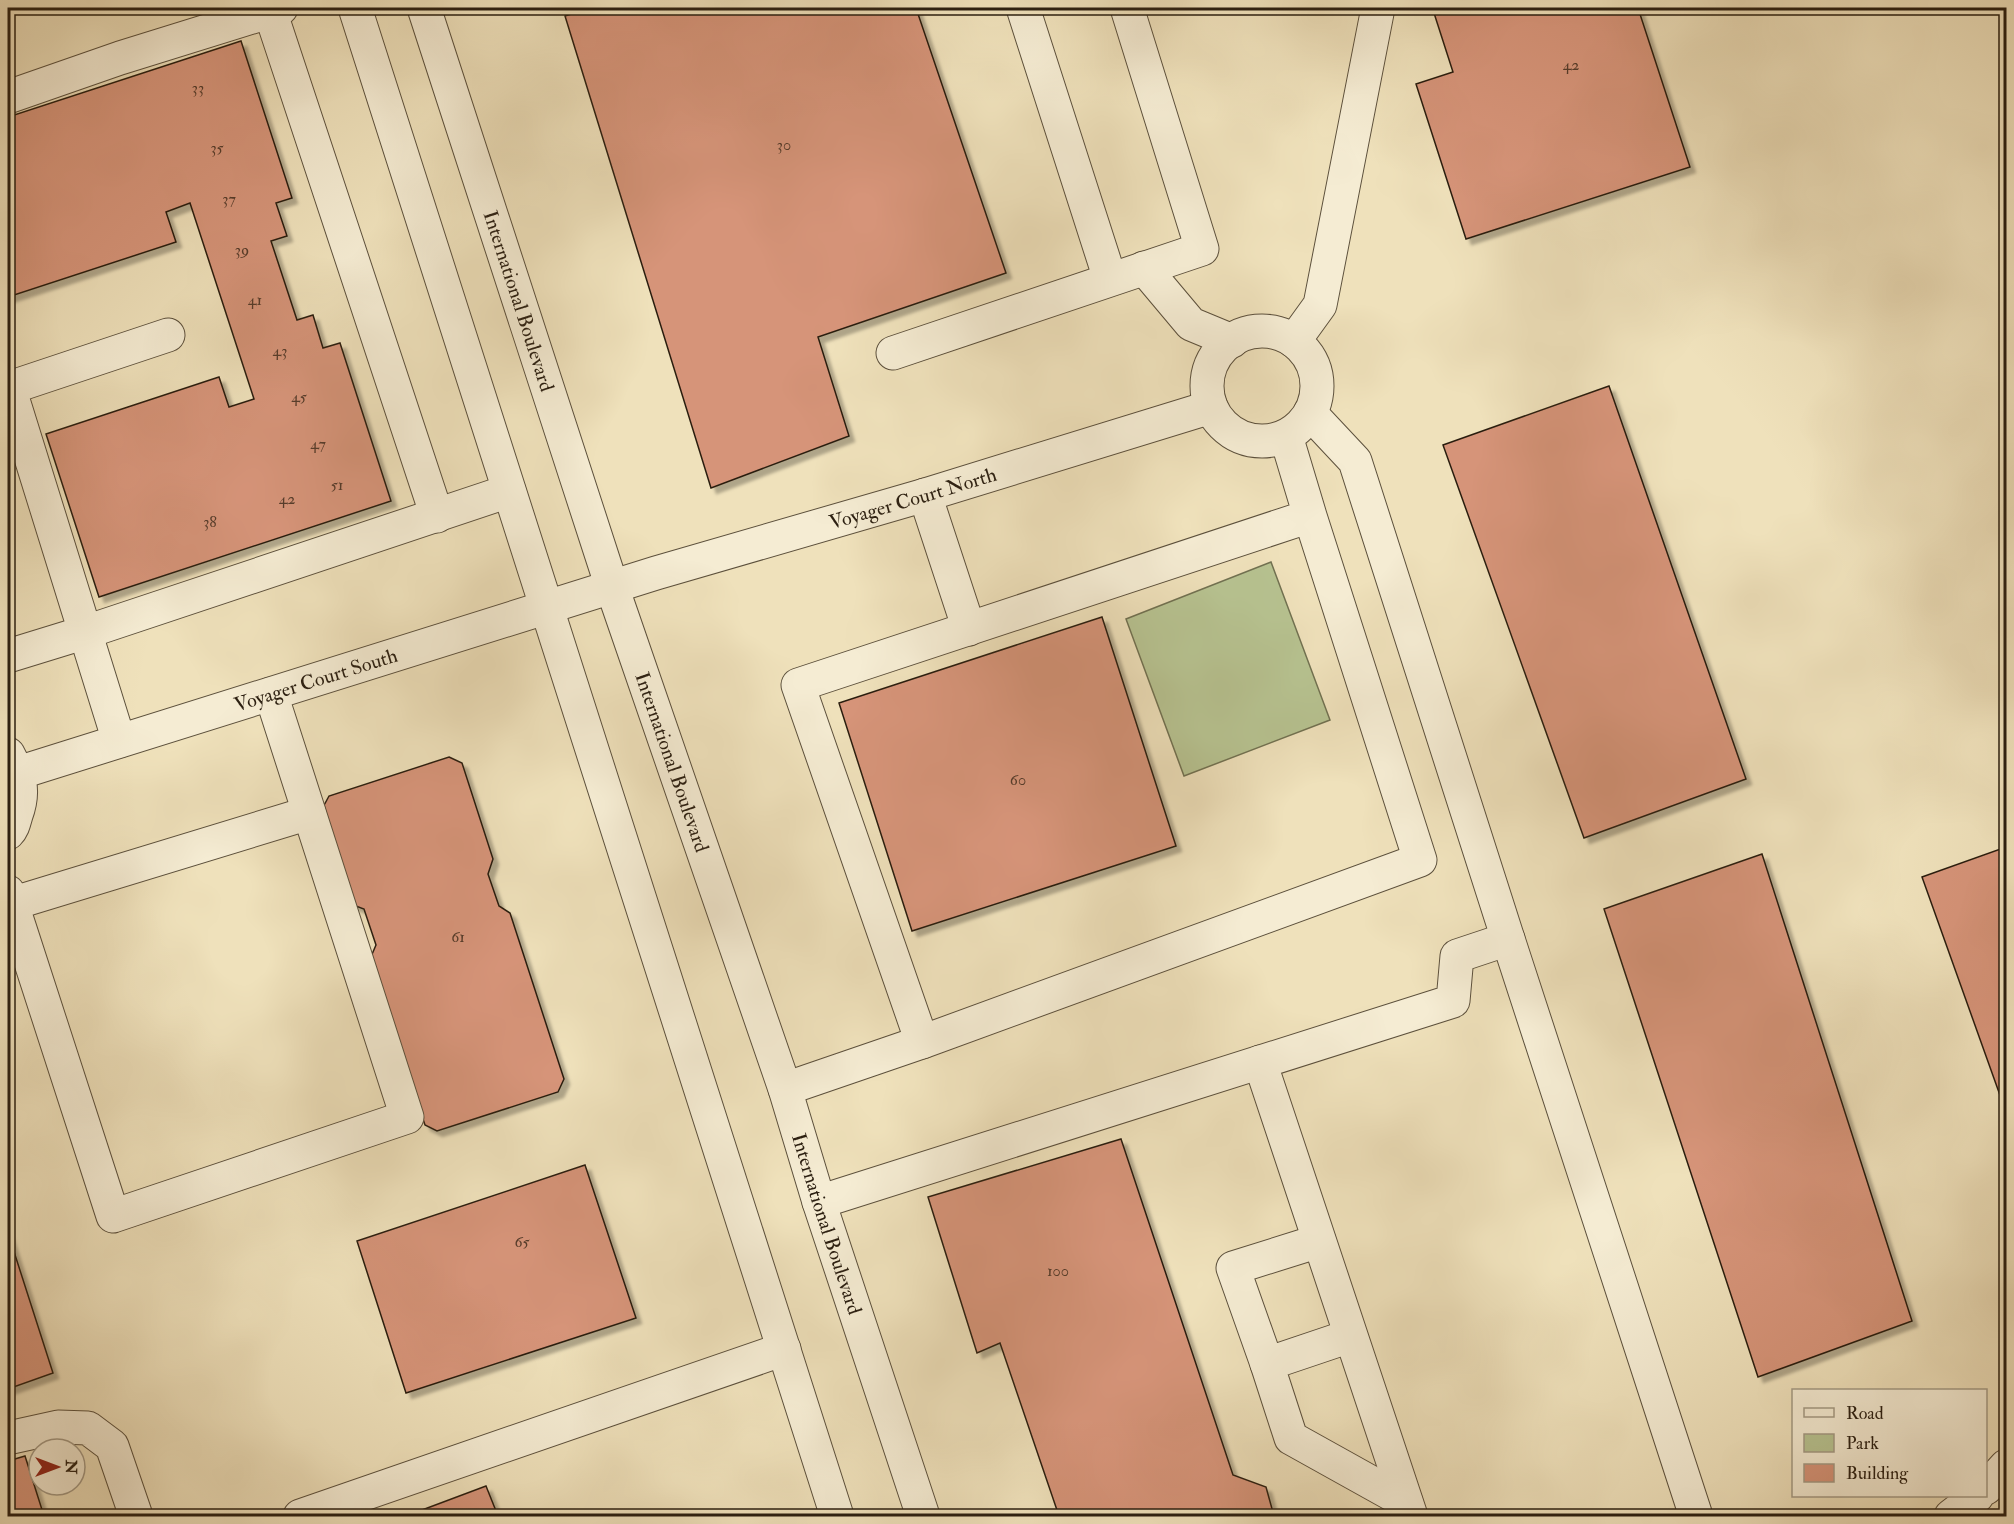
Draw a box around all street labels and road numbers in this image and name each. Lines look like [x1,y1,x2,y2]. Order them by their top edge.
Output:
street label: International Boulevard [478,207,560,395]
street label: Voyager Court North [826,462,1000,535]
street label: Voyager Court South [231,643,401,717]
street label: International Boulevard [629,669,715,856]
street label: International Boulevard [786,1130,867,1318]

